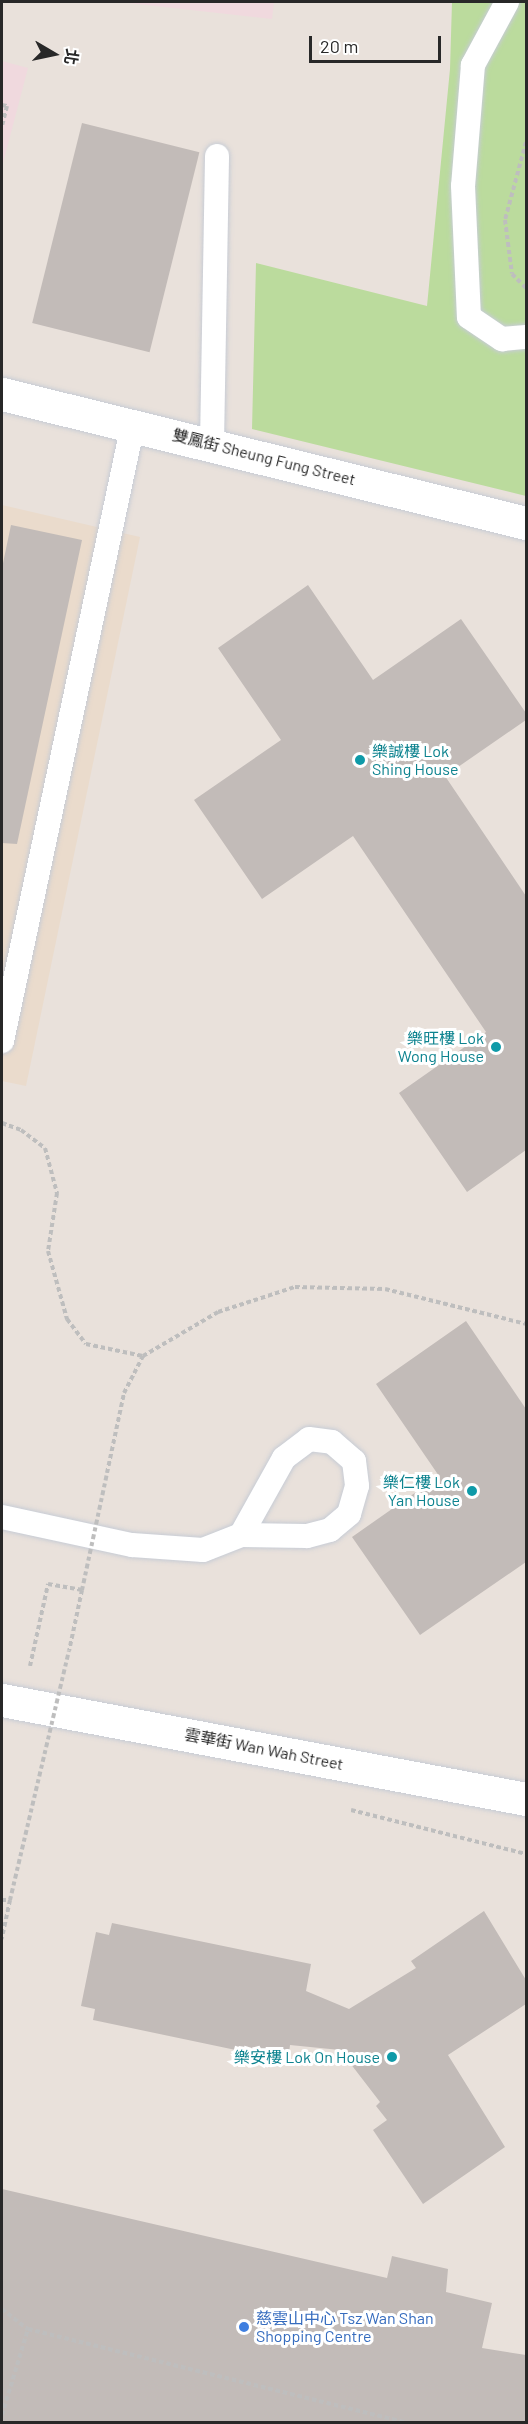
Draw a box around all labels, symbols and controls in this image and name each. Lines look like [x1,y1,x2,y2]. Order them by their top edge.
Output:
north arrow [24,24,84,84]
scale bar [312,24,444,62]
text: 20 m [320,35,358,57]
text: 北 [62,47,83,66]
street label: 雙鳳街 Sheung Fung Street [170,425,358,489]
place label: 樂誠樓 Lok Shing House [372,741,458,779]
marker: 樂誠樓 Lok Shing House [353,753,367,767]
place label: 樂旺樓 Lok Wong House [398,1028,484,1066]
marker: 樂旺樓 Lok Wong House [489,1040,503,1054]
place label: 樂仁樓 Lok Yan House [383,1472,460,1510]
marker: 樂仁樓 Lok Yan House [465,1484,479,1498]
street label: 雲華街 Wan Wah Street [183,1724,345,1774]
place label: 樂安樓 Lok On House [234,2047,380,2067]
marker: 樂安樓 Lok On House [385,2050,399,2064]
place label: 慈雲山中心 Tsz Wan Shan Shopping Centre [256,2308,434,2346]
marker: 慈雲山中心 Tsz Wan Shan Shopping Centre [237,2320,251,2334]

